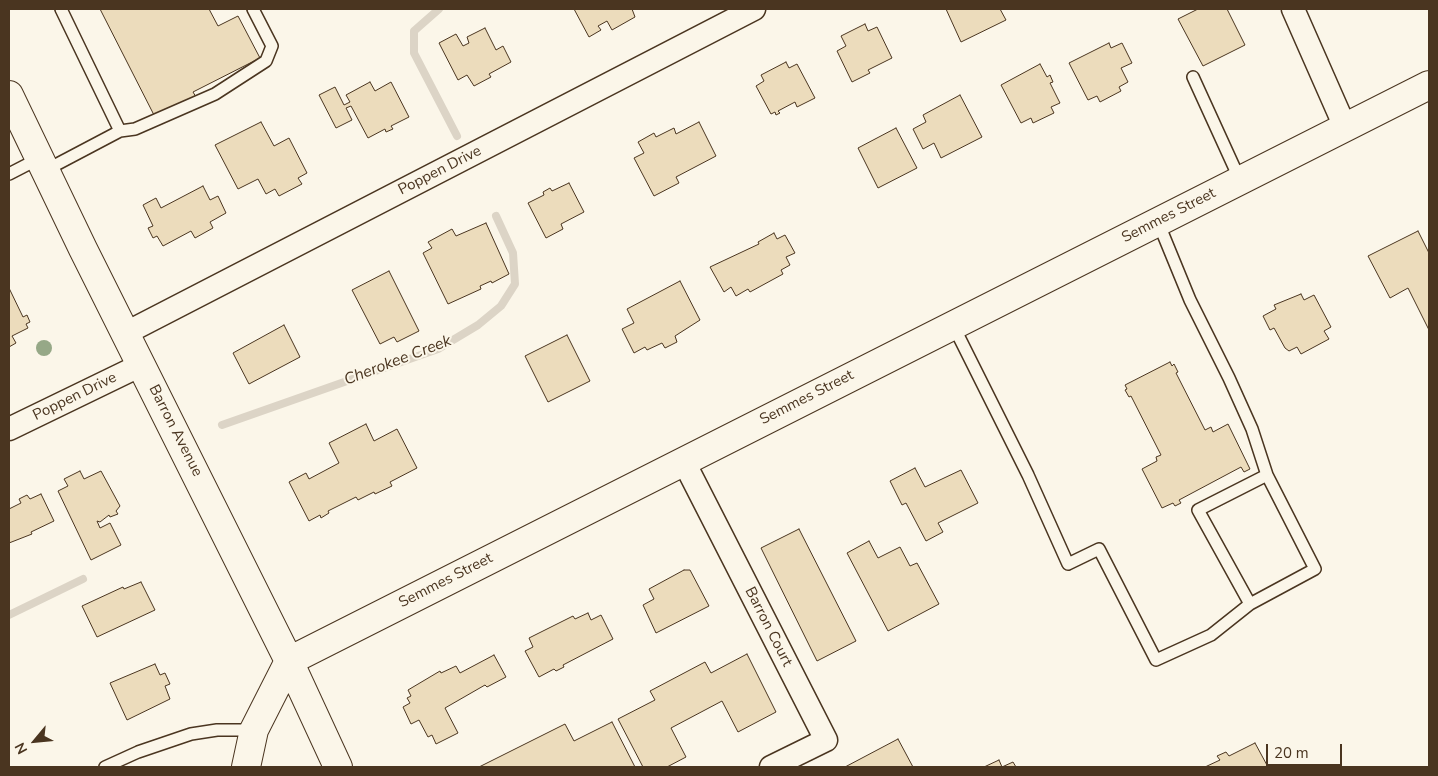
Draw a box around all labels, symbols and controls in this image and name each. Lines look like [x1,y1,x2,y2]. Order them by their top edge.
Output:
street label: Poppen Drive [395,142,485,200]
street label: Semmes Street [1119,185,1219,247]
water label: Cherokee Creek [342,332,454,390]
street label: Semmes Street [757,367,857,429]
street label: Poppen Drive [30,369,120,425]
street label: Barron Avenue [144,382,206,480]
street label: Semmes Street [396,550,496,612]
street label: Barron Court [740,584,796,670]
north arrow [10,716,60,766]
scale bar [1268,734,1344,766]
text: N [10,739,32,757]
text: 20 m [1274,743,1309,763]

